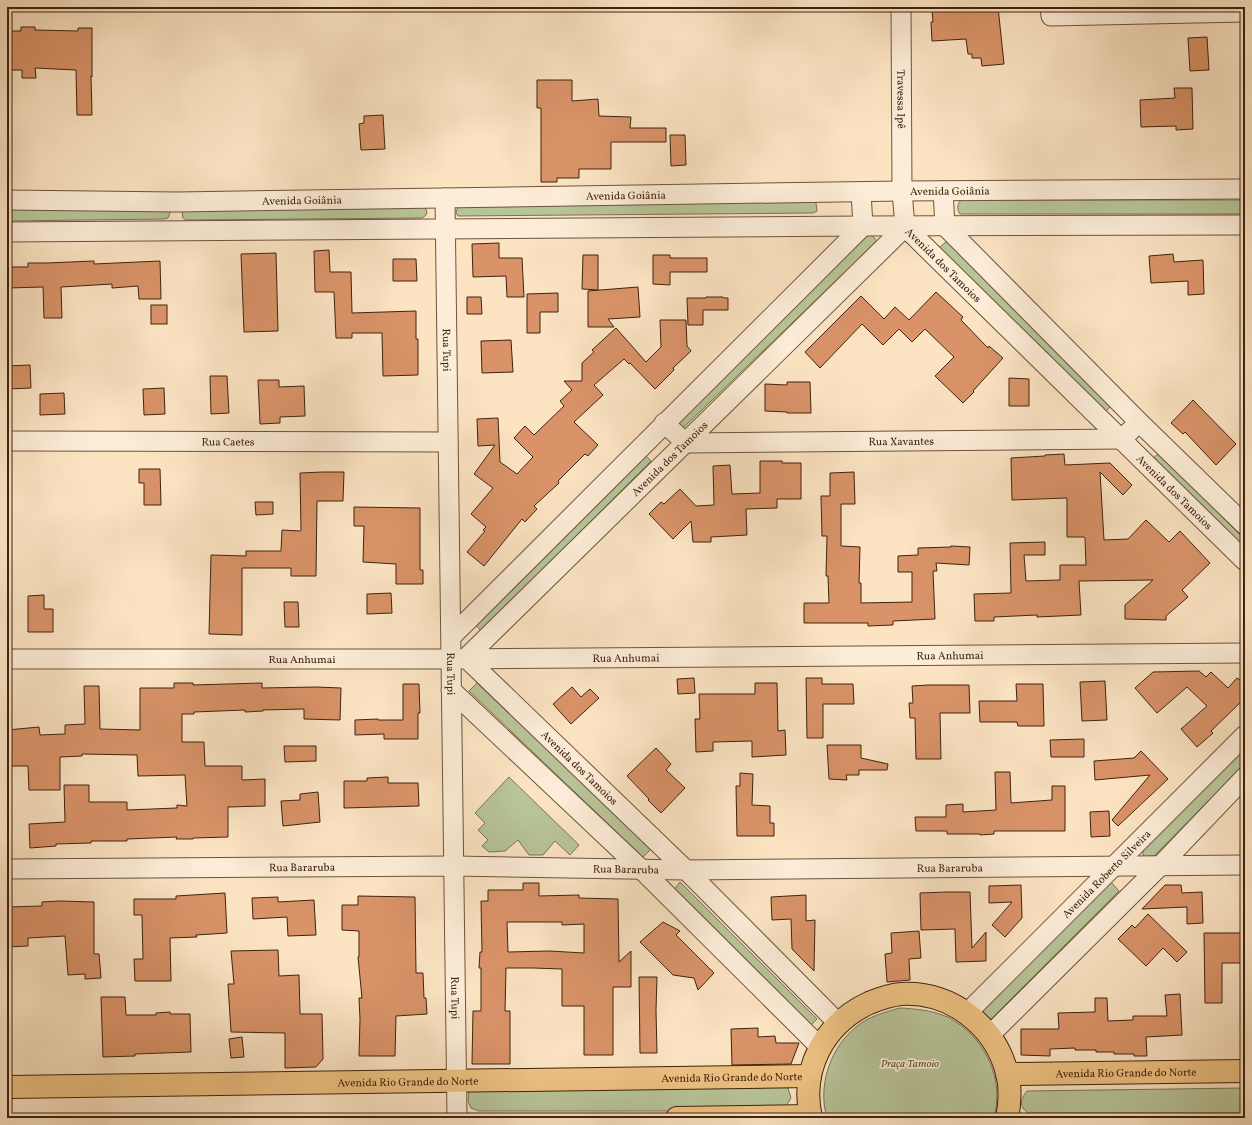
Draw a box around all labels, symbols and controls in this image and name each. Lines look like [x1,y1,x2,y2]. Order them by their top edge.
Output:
street label: Travessa Ipê [892,69,908,129]
street label: Avenida Goiânia [910,184,990,200]
street label: Avenida Goiânia [586,189,667,205]
street label: Avenida Goiânia [262,193,343,210]
street label: Avenida dos Tamoios [901,225,984,307]
street label: Rua Tupi [438,328,453,372]
street label: Avenida dos Tamoios [629,418,712,500]
street label: Rua Caetes [201,435,255,451]
street label: Rua Xavantes [868,435,934,450]
street label: Avenida dos Tamoios [1132,452,1215,534]
street label: Rua Anhumai [916,649,984,664]
street label: Rua Anhumai [592,651,660,667]
street label: Rua Tupi [442,652,457,695]
street label: Rua Anhumai [268,653,336,668]
street label: Avenida dos Tamoios [537,728,621,809]
street label: Avenida Roberto Silveira [1060,827,1155,922]
street label: Rua Bararuba [269,861,336,876]
street label: Rua Bararuba [917,861,984,877]
street label: Rua Bararuba [593,862,660,879]
street label: Rua Tupi [446,976,462,1019]
park label: Praça Tamoio [881,1057,939,1072]
street label: Avenida Rio Grande do Norte [1055,1066,1197,1082]
street label: Avenida Rio Grande do Norte [661,1070,803,1087]
street label: Avenida Rio Grande do Norte [337,1075,479,1091]

